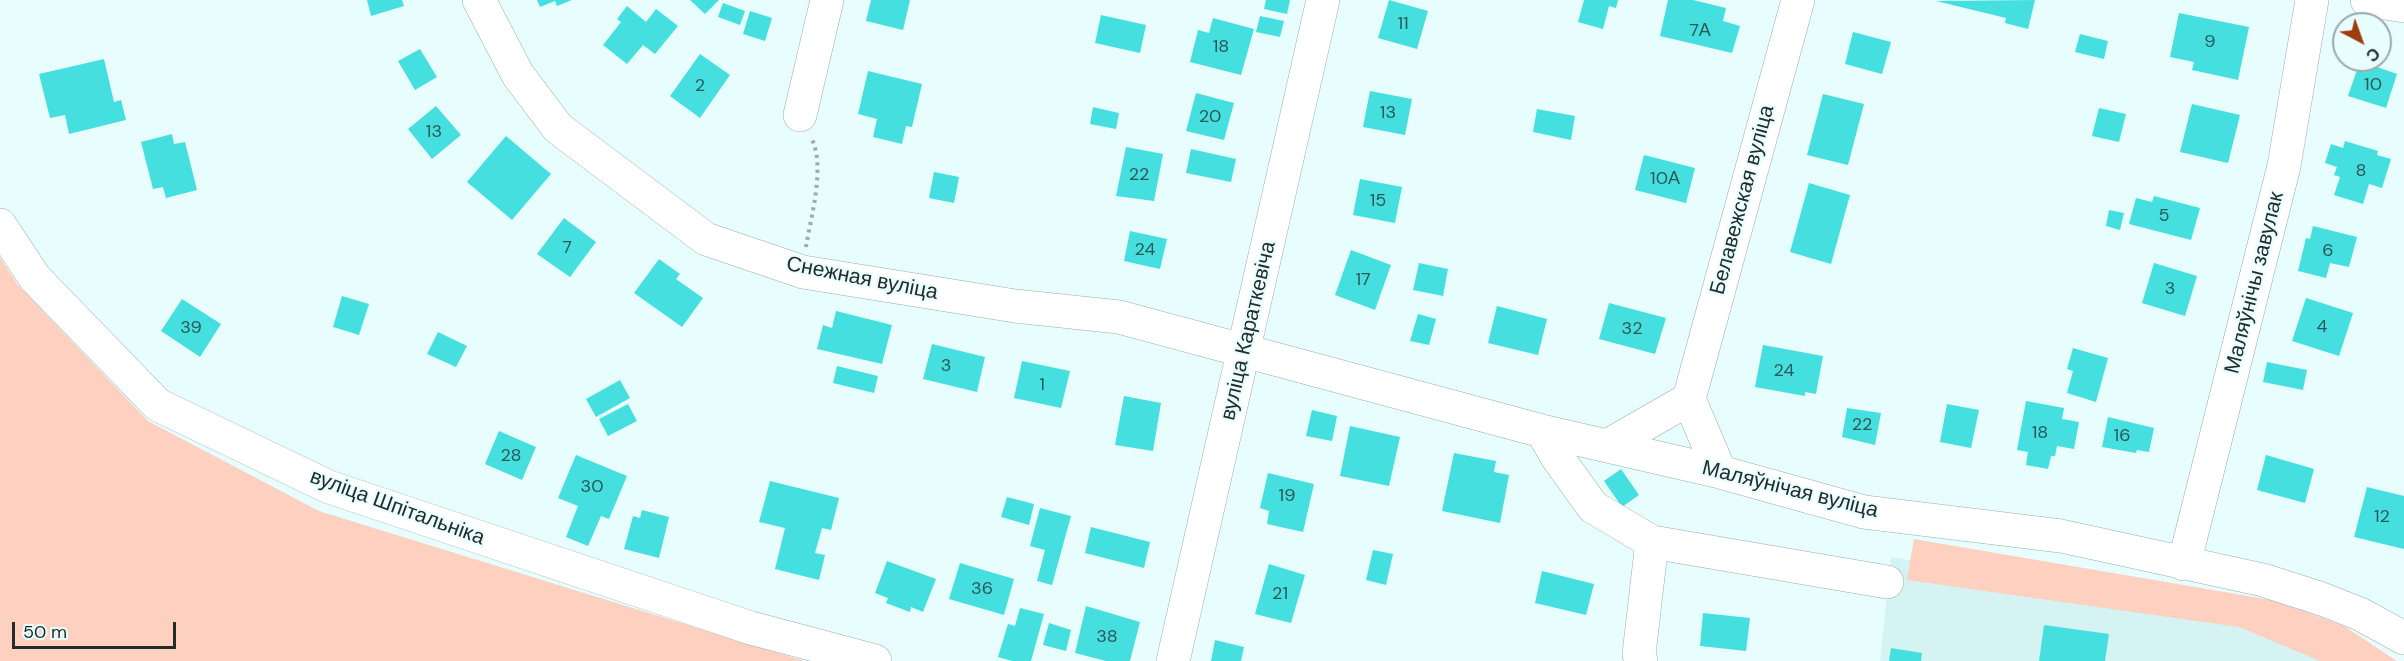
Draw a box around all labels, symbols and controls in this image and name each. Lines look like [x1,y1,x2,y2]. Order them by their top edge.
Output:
north arrow [2332,12,2392,72]
house number: 11 [1397,13,1409,35]
house number: 7А [1689,20,1711,42]
house number: 9 [2204,31,2216,53]
house number: 18 [1213,36,1229,58]
text: С [2362,43,2384,66]
house number: 10 [2364,74,2382,96]
house number: 2 [695,75,705,97]
house number: 13 [1380,102,1396,124]
street label: Белавежская вуліца [1706,102,1780,298]
house number: 20 [1199,106,1221,128]
house number: 13 [426,121,442,143]
house number: 8 [2356,160,2366,182]
house number: 22 [1129,164,1149,186]
house number: 10А [1650,168,1680,190]
street label: Маляўнічы завулак [2220,189,2290,377]
house number: 15 [1370,190,1386,212]
house number: 5 [2159,205,2169,227]
house number: 7 [562,237,572,259]
house number: 24 [1135,239,1155,261]
street label: вуліца Караткевіча [1216,239,1282,423]
house number: 6 [2322,240,2334,262]
street label: Снежная вуліца [784,252,940,306]
house number: 17 [1355,269,1371,291]
house number: 3 [2165,278,2175,300]
house number: 4 [2317,316,2327,338]
house number: 39 [180,317,202,339]
house number: 32 [1621,318,1643,340]
house number: 3 [941,355,951,377]
house number: 24 [1774,360,1794,382]
house number: 1 [1039,374,1045,396]
house number: 22 [1852,414,1872,436]
house number: 18 [2032,422,2048,444]
house number: 16 [2114,425,2130,447]
house number: 28 [500,445,522,467]
street label: Маляўнічая вуліца [1699,456,1881,524]
street label: вуліца Шпітальніка [306,465,488,551]
house number: 30 [581,476,603,498]
house number: 19 [1279,485,1295,507]
house number: 12 [2374,506,2390,528]
house number: 36 [971,578,993,600]
house number: 21 [1272,583,1288,605]
scale bar [15,610,178,648]
text: 50 m [23,620,67,644]
house number: 38 [1096,626,1118,648]

